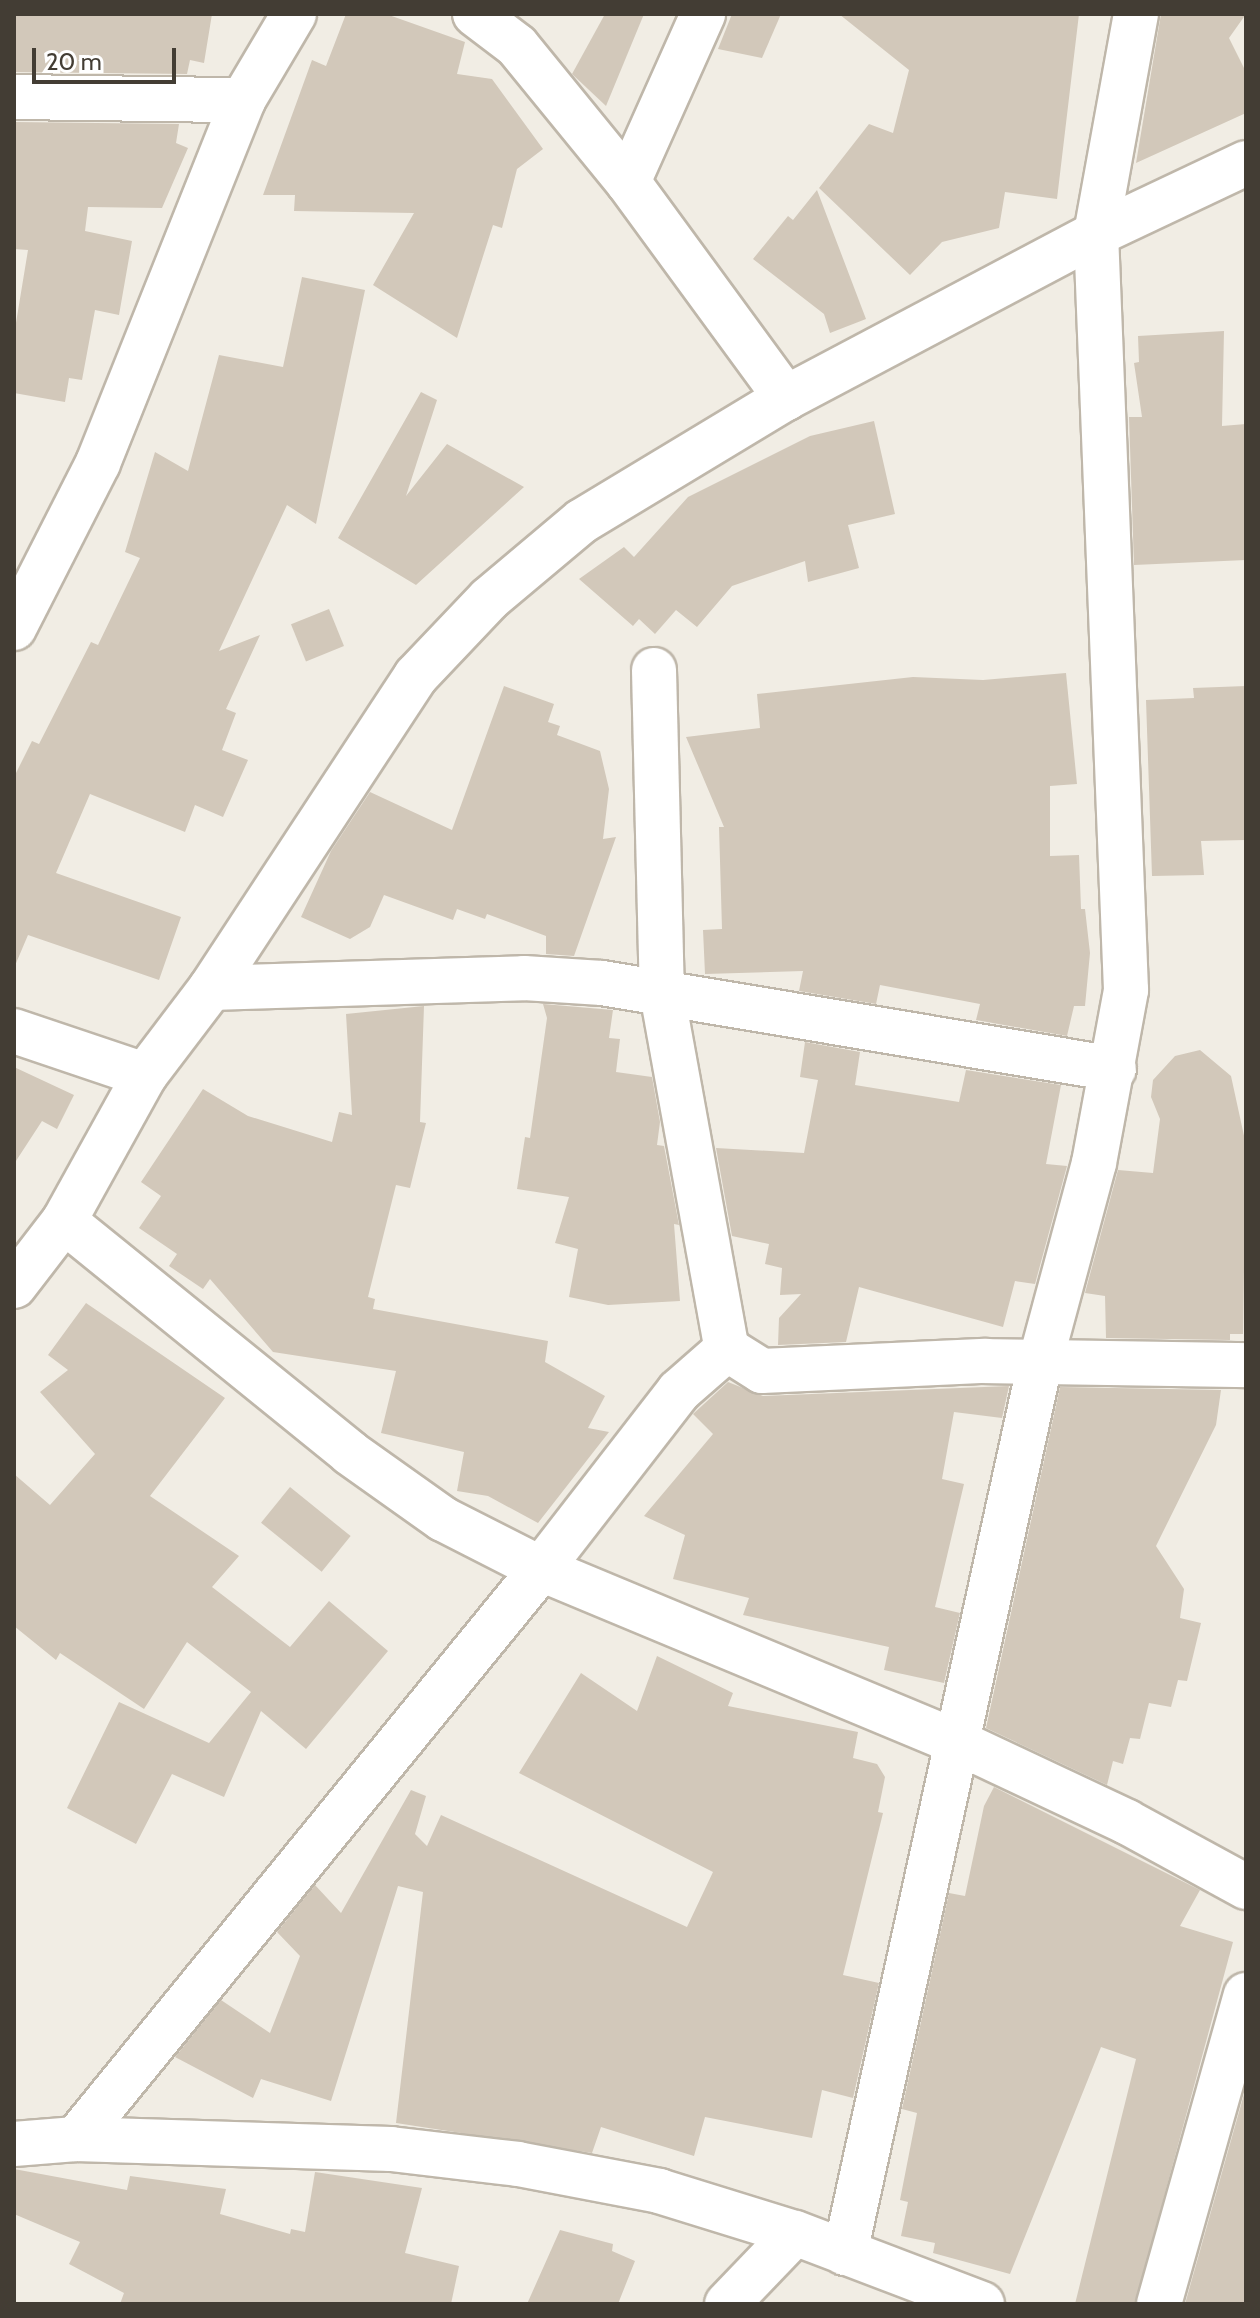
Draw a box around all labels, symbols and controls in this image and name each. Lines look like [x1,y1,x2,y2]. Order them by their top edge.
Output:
scale bar [36,32,180,82]
text: 20 m [46,47,102,76]

